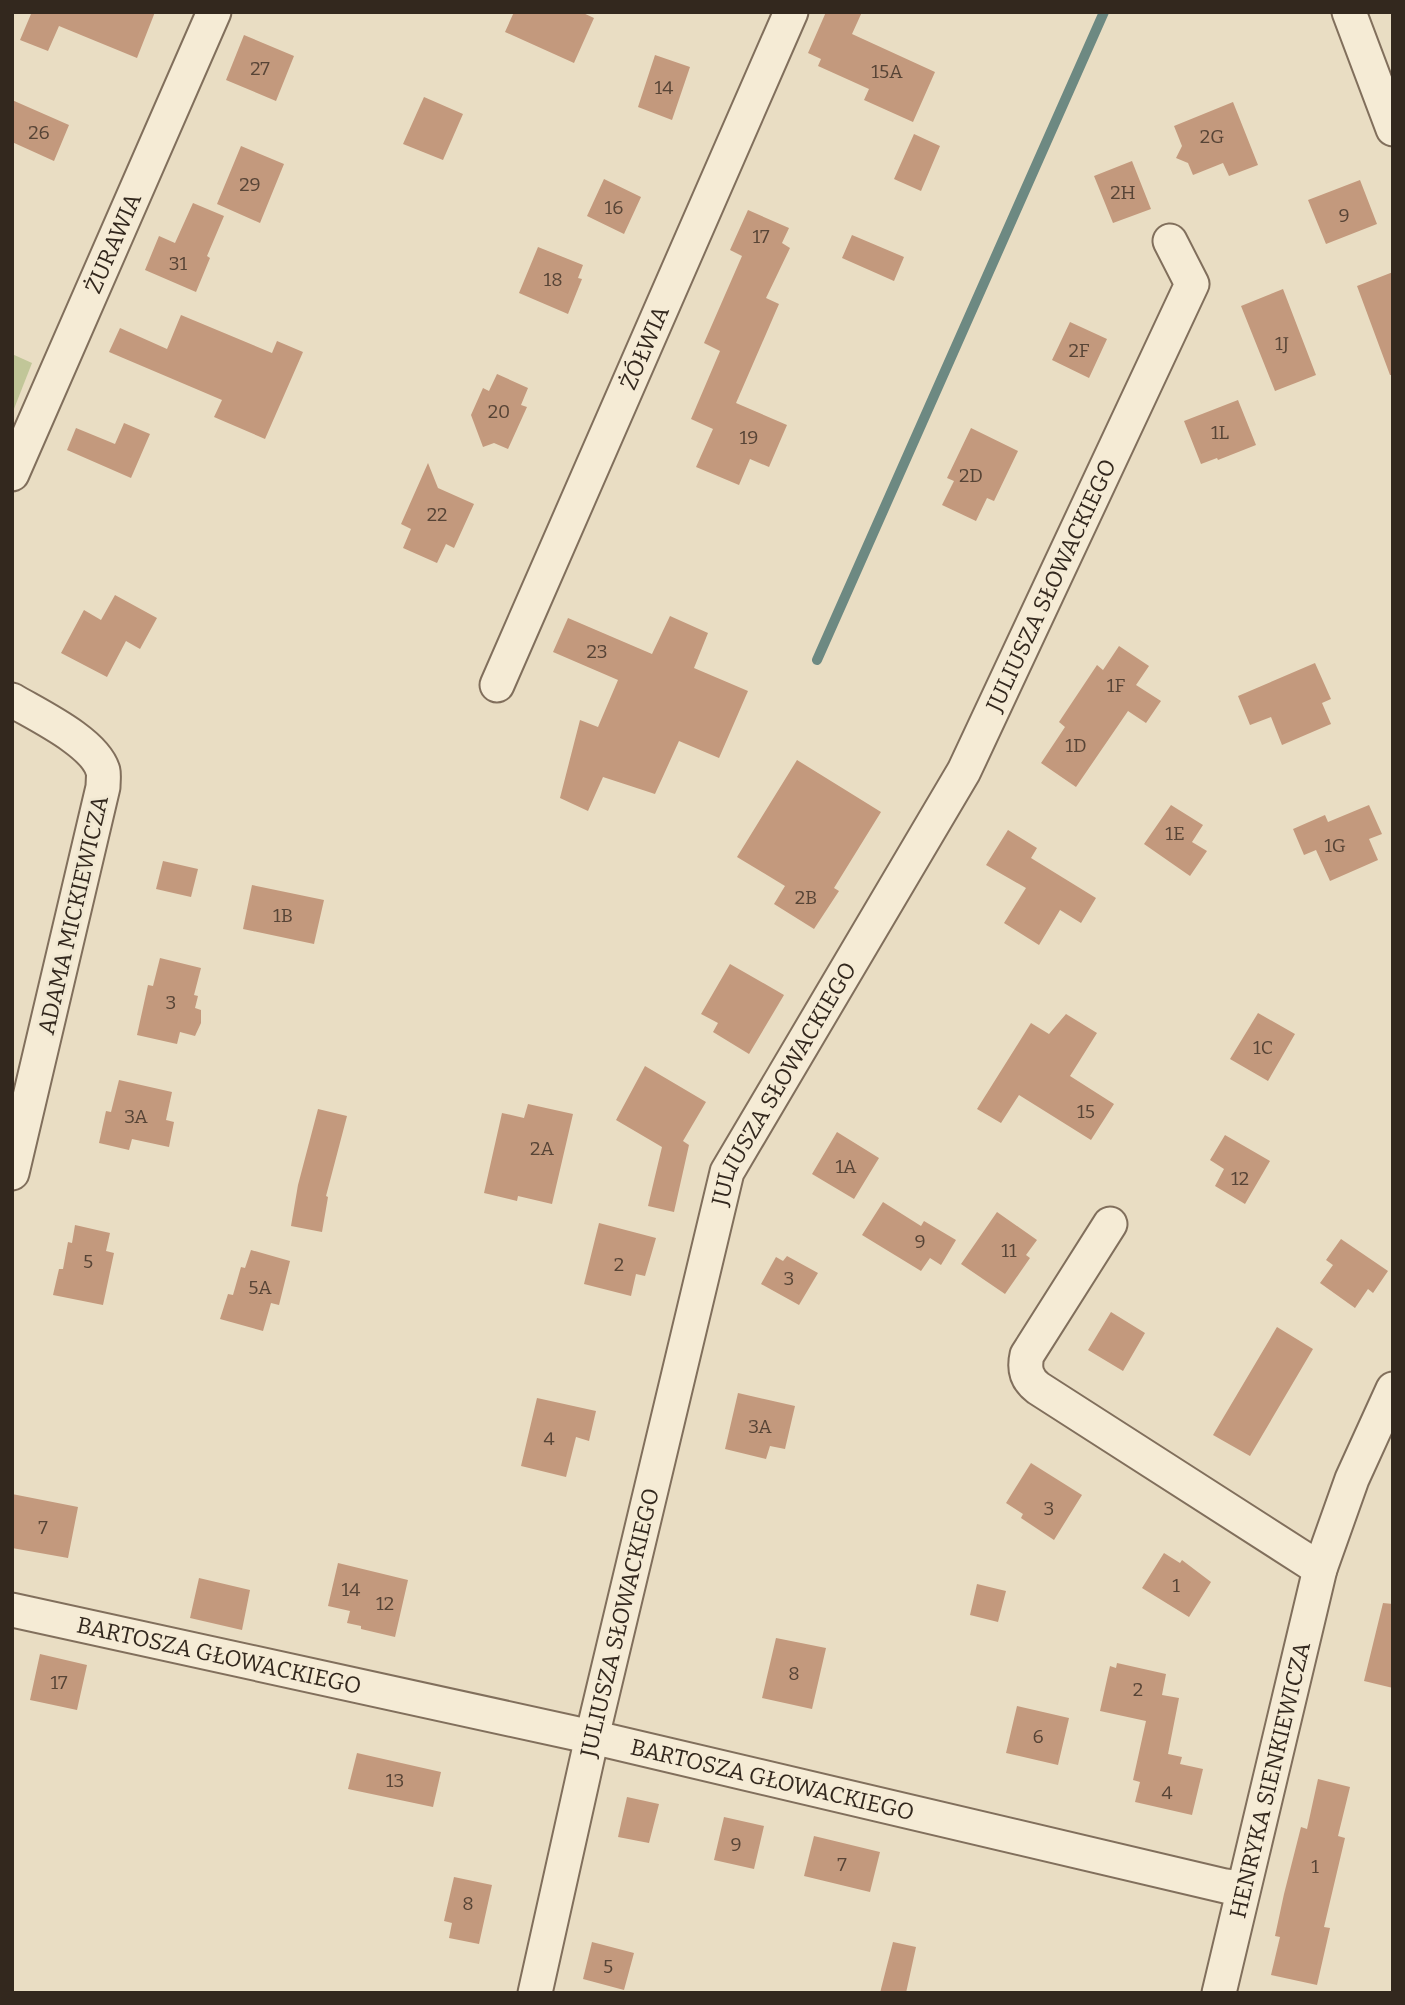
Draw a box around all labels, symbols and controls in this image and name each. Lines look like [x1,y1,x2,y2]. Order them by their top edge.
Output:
house number: 27 [250,57,270,80]
house number: 15A [871,60,903,83]
house number: 14 [655,76,673,99]
house number: 26 [28,121,50,144]
house number: 2G [1200,125,1224,148]
house number: 29 [239,173,261,196]
house number: 2H [1110,181,1136,204]
street label: ŻURAWIA [79,188,147,298]
house number: 16 [605,196,623,219]
house number: 9 [1338,204,1350,227]
house number: 17 [752,225,770,248]
house number: 31 [169,252,188,275]
house number: 18 [543,268,563,291]
street label: ŻÓŁWIA [614,301,675,394]
house number: 1J [1275,332,1289,355]
house number: 2F [1068,339,1090,362]
house number: 20 [488,400,510,423]
house number: 1L [1211,421,1229,444]
house number: 19 [740,426,758,449]
street label: JULIUSZA SŁOWACKIEGO [979,455,1122,717]
house number: 2D [959,464,983,487]
house number: 22 [427,503,447,526]
house number: 23 [586,640,608,663]
house number: 1F [1107,674,1125,697]
house number: 1D [1065,734,1087,757]
street label: ADAMA MICKIEWICZA [32,792,114,1037]
house number: 1E [1165,822,1185,845]
house number: 1G [1324,834,1346,857]
house number: 2B [795,886,817,909]
house number: 1B [273,904,293,927]
street label: JULIUSZA SŁOWACKIEGO [705,957,862,1209]
house number: 3 [166,991,176,1014]
house number: 1C [1253,1036,1273,1059]
house number: 15 [1077,1100,1095,1123]
house number: 3A [124,1105,148,1128]
house number: 2A [530,1137,554,1160]
house number: 1A [835,1155,857,1178]
house number: 12 [1231,1167,1249,1190]
house number: 9 [914,1230,926,1253]
house number: 11 [1001,1239,1017,1262]
house number: 5 [83,1250,93,1273]
house number: 2 [614,1253,624,1276]
house number: 3 [784,1267,794,1290]
house number: 5A [248,1276,272,1299]
house number: 3A [748,1415,772,1438]
house number: 4 [543,1427,555,1450]
street label: JULIUSZA SŁOWACKIEGO [574,1485,665,1761]
house number: 3 [1044,1497,1054,1520]
house number: 7 [38,1516,48,1539]
house number: 1 [1172,1574,1180,1597]
house number: 14 [342,1578,360,1601]
house number: 12 [376,1592,394,1615]
street label: BARTOSZA GŁOWACKIEGO [74,1611,364,1700]
street label: HENRYKA SIENKIEWICZA [1223,1638,1316,1921]
house number: 8 [788,1662,800,1685]
house number: 17 [50,1671,68,1694]
house number: 2 [1133,1678,1143,1701]
house number: 6 [1032,1725,1044,1748]
street label: BARTOSZA GŁOWACKIEGO [628,1733,917,1826]
house number: 13 [386,1769,404,1792]
house number: 4 [1161,1781,1173,1804]
house number: 9 [730,1833,742,1856]
house number: 7 [837,1853,847,1876]
house number: 1 [1311,1855,1319,1878]
house number: 8 [462,1892,474,1915]
house number: 5 [603,1955,613,1978]

